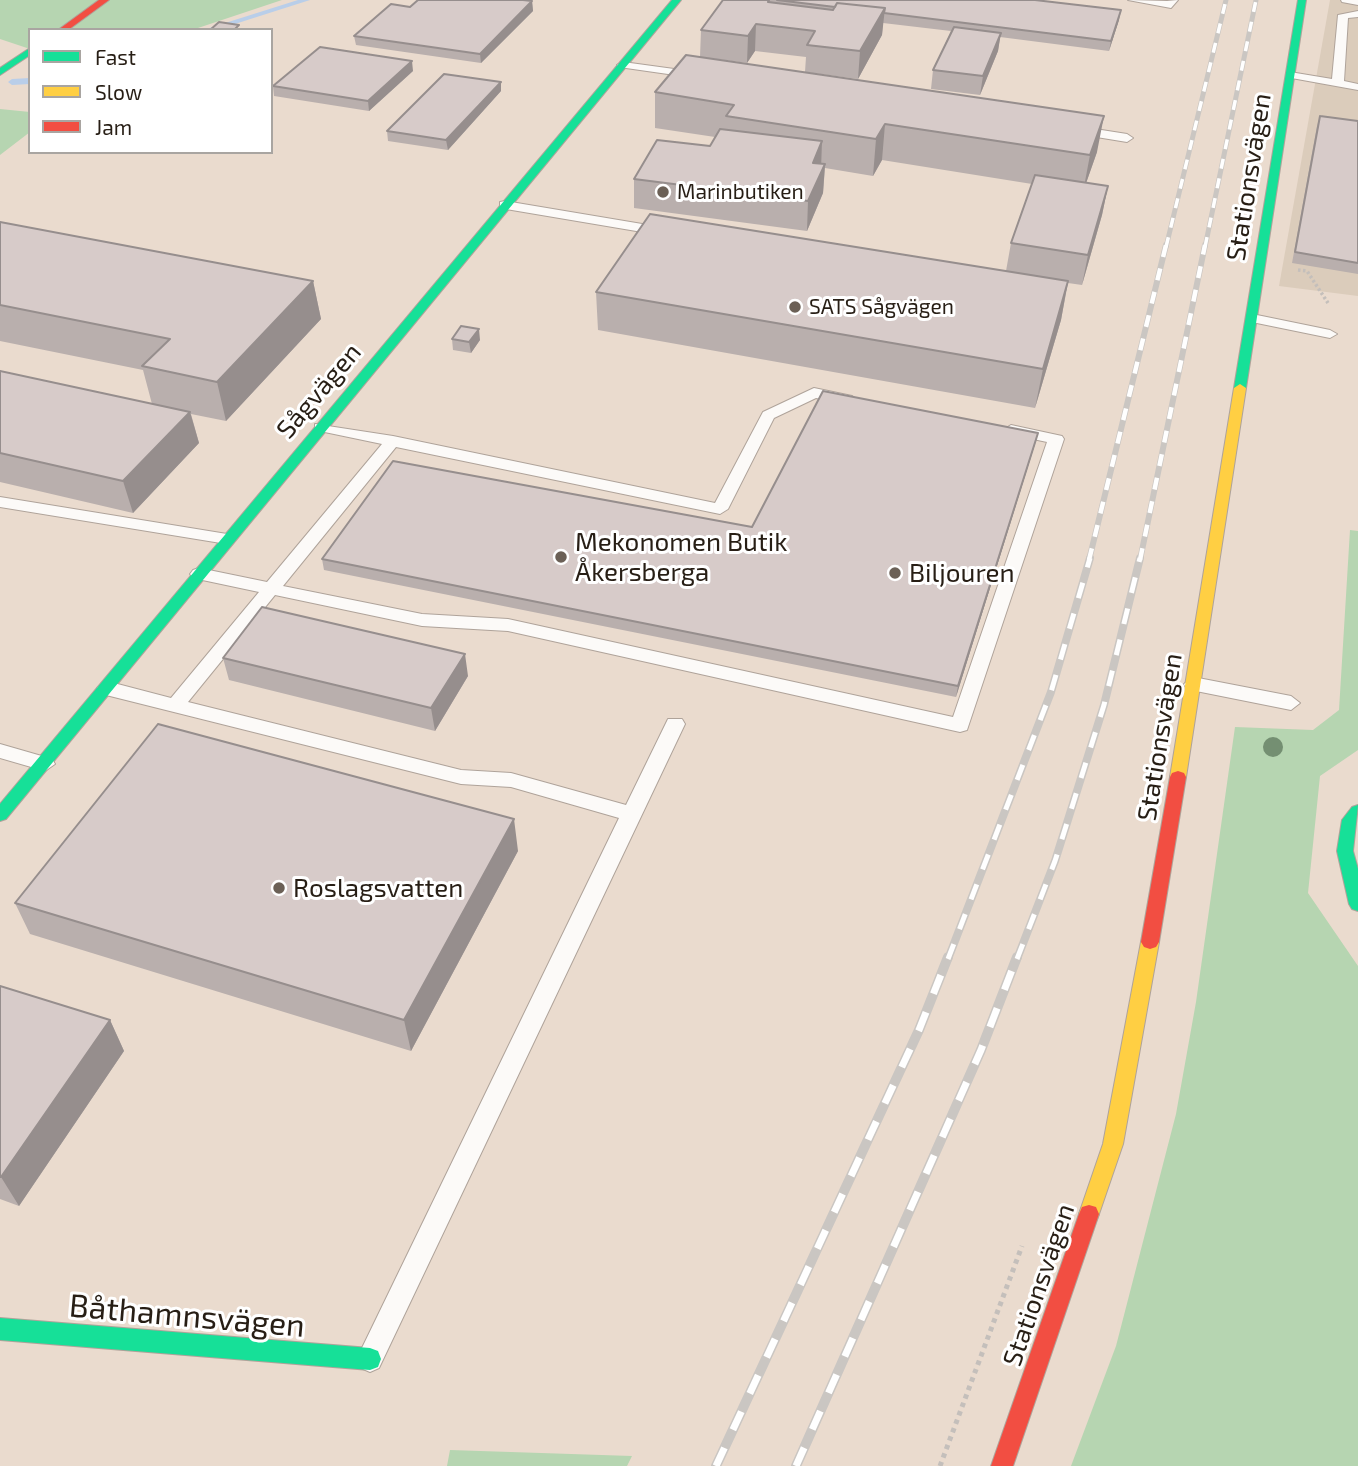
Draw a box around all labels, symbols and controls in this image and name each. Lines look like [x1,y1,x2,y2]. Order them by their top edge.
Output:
legend [28,28,273,154]
text: Fast [95,44,136,69]
text: Slow [95,79,142,104]
street label: Stationsvägen [1220,91,1278,263]
text: Jam [95,114,132,139]
place label: Marinbutiken [677,179,804,205]
marker: Marinbutiken [655,184,671,200]
place label: SATS Sågvägen [809,294,954,320]
marker: SATS Sågvägen [787,299,803,315]
street label: Sågvägen [270,337,368,445]
place label: Mekonomen Butik Åkersberga [575,526,787,588]
marker: Mekonomen Butik Åkersberga [553,549,569,565]
place label: Biljouren [909,557,1015,589]
marker: Biljouren [887,565,903,581]
street label: Stationsvägen [1131,651,1189,823]
place label: Roslagsvatten [293,872,463,904]
marker: Roslagsvatten [271,880,287,896]
street label: Stationsvägen [997,1200,1081,1370]
street label: Båthamnsvägen [68,1287,306,1345]

